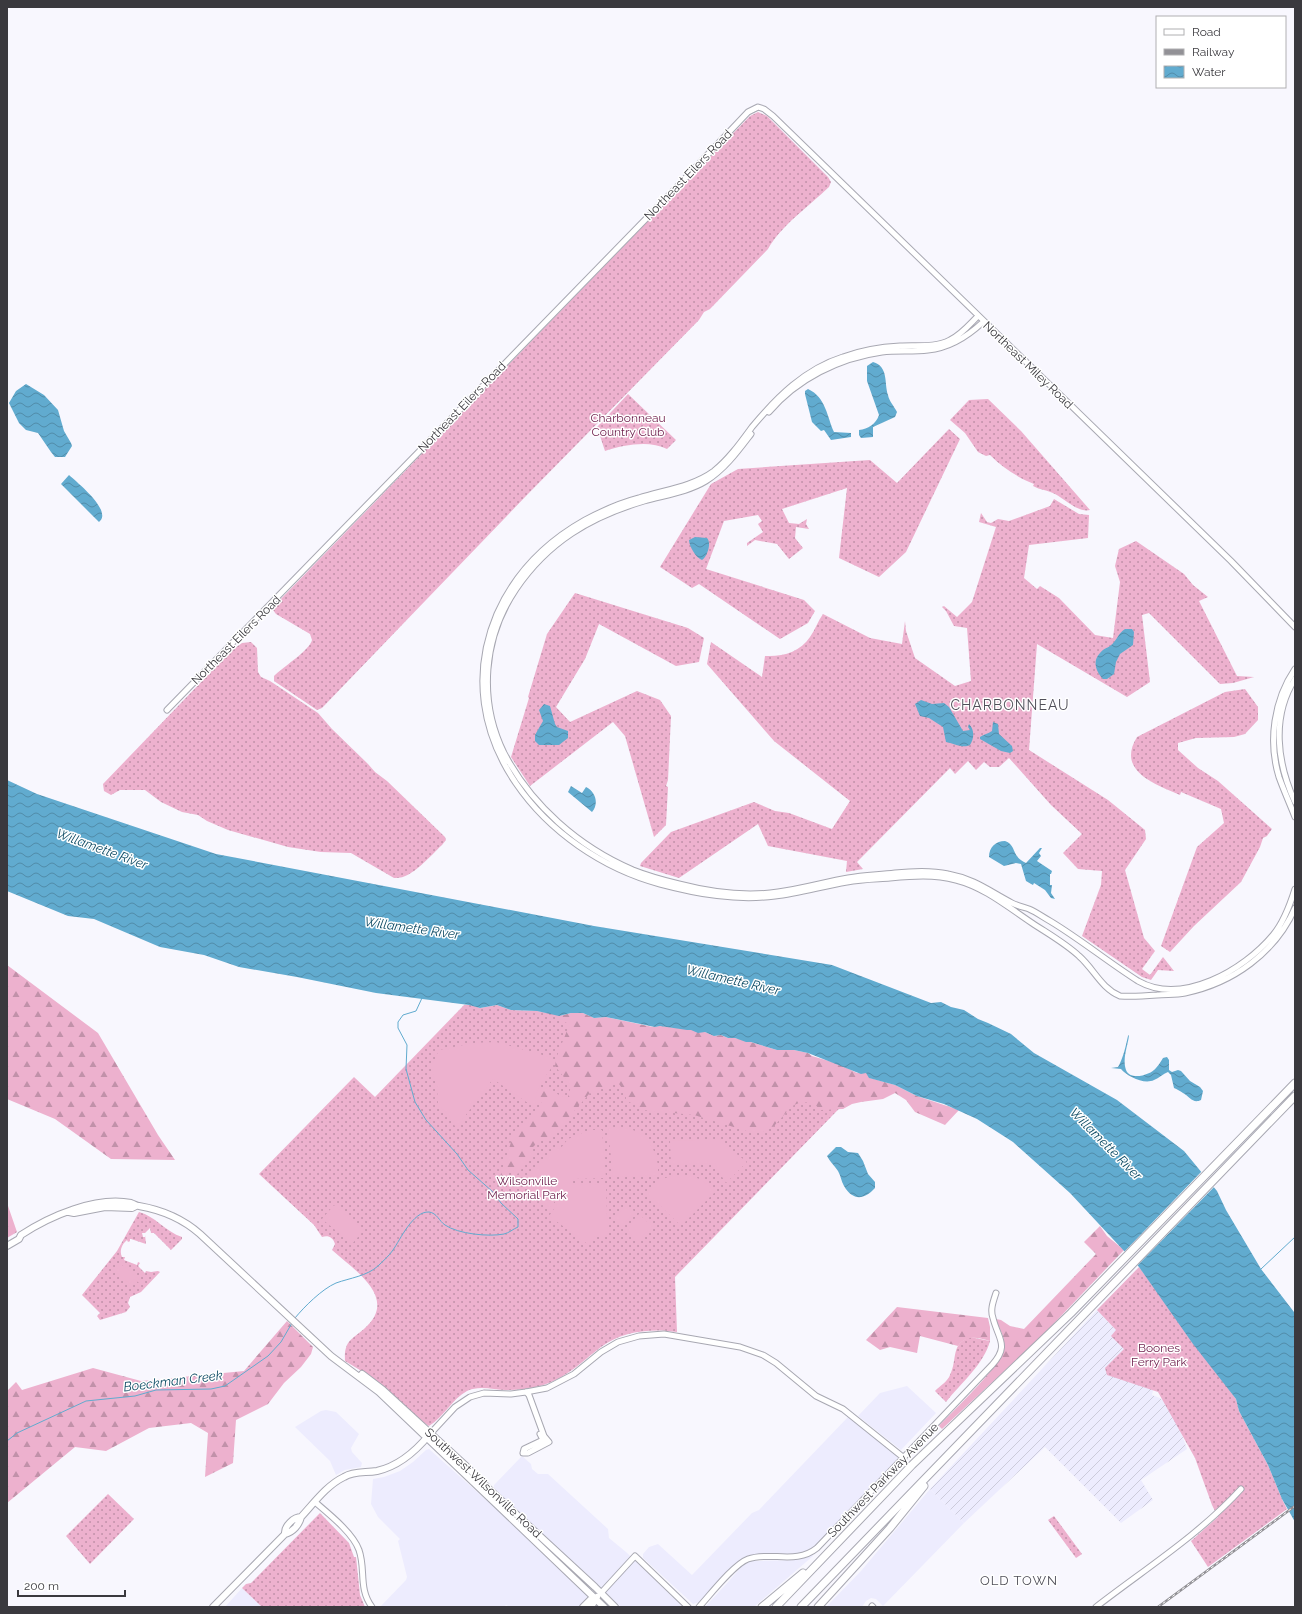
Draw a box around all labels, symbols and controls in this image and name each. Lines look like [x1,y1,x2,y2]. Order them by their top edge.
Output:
legend [1156,16,1286,88]
text: Road [1192,25,1221,39]
text: Railway [1192,45,1235,59]
text: Water [1192,65,1226,79]
street label: Northeast Eilers Road [641,127,735,223]
street label: Northeast Miley Road [980,319,1076,411]
street label: Northeast Eilers Road [415,359,509,455]
park label: Charbonneau Country Club [590,411,666,439]
street label: Northeast Eilers Road [189,593,283,687]
district label: CHARBONNEAU [950,697,1070,713]
water label: Willamette River [55,826,150,873]
water label: Willamette River [364,914,461,942]
water label: Willamette River [685,962,782,998]
water label: Willamette River [1067,1105,1145,1183]
park label: Wilsonville Memorial Park [487,1174,567,1202]
park label: Boones Ferry Park [1131,1341,1188,1369]
water label: Boeckman Creek [122,1367,224,1395]
street label: Southwest Parkway Avenue [825,1420,941,1540]
street label: Southwest Wilsonville Road [422,1425,544,1541]
scale bar [18,1572,125,1598]
district label: OLD TOWN [980,1573,1058,1588]
text: 200 m [24,1579,59,1593]

